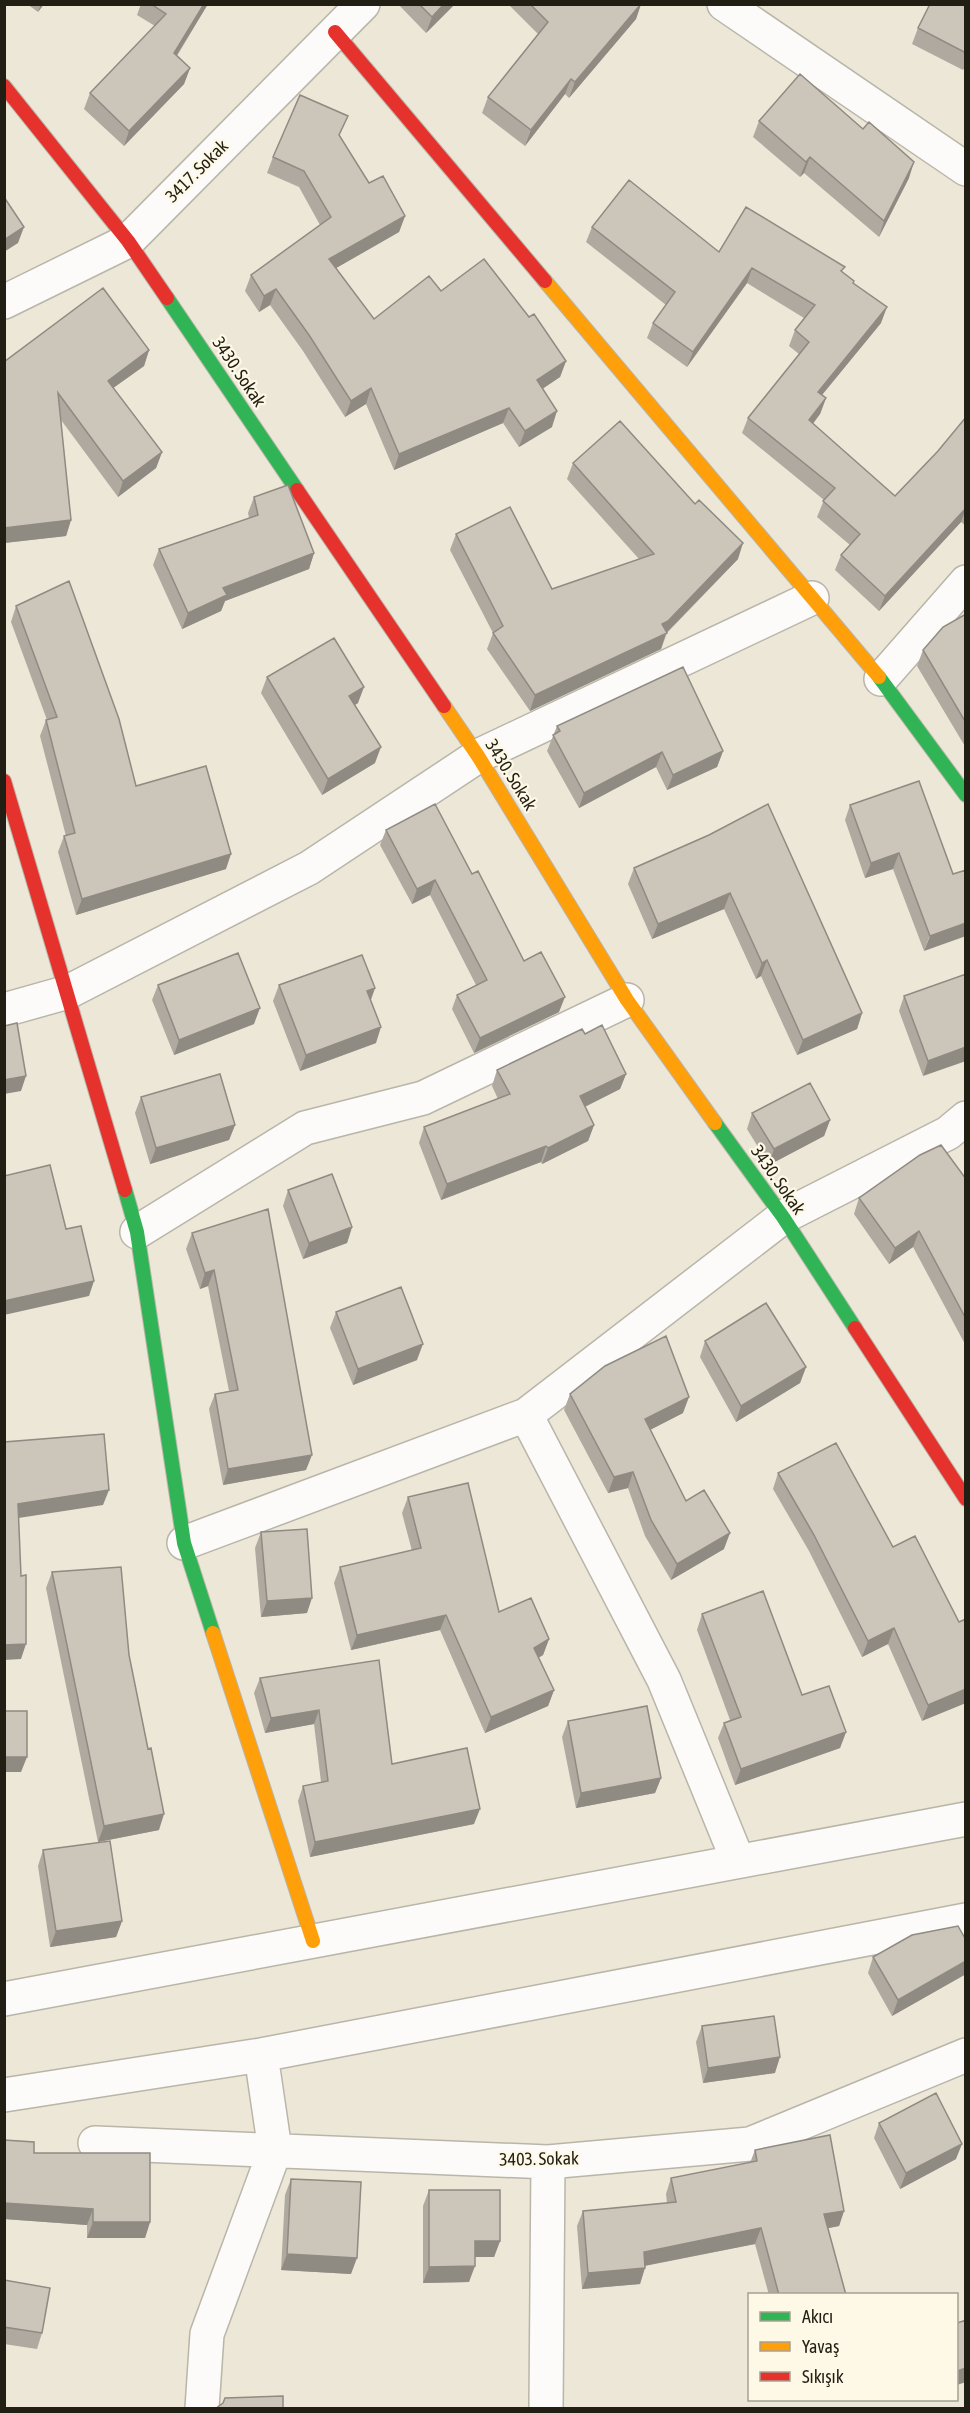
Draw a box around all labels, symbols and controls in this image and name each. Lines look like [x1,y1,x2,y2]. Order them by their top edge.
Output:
street label: 3417. Sokak [161,135,232,206]
street label: 3430. Sokak [208,333,270,411]
street label: 3430. Sokak [481,735,541,814]
street label: 3430. Sokak [747,1141,810,1218]
street label: 3403. Sokak [499,2147,579,2170]
legend [748,2293,958,2401]
text: Akıcı [802,2306,833,2327]
text: Yavaş [802,2336,839,2357]
text: Sıkışık [802,2366,844,2387]

